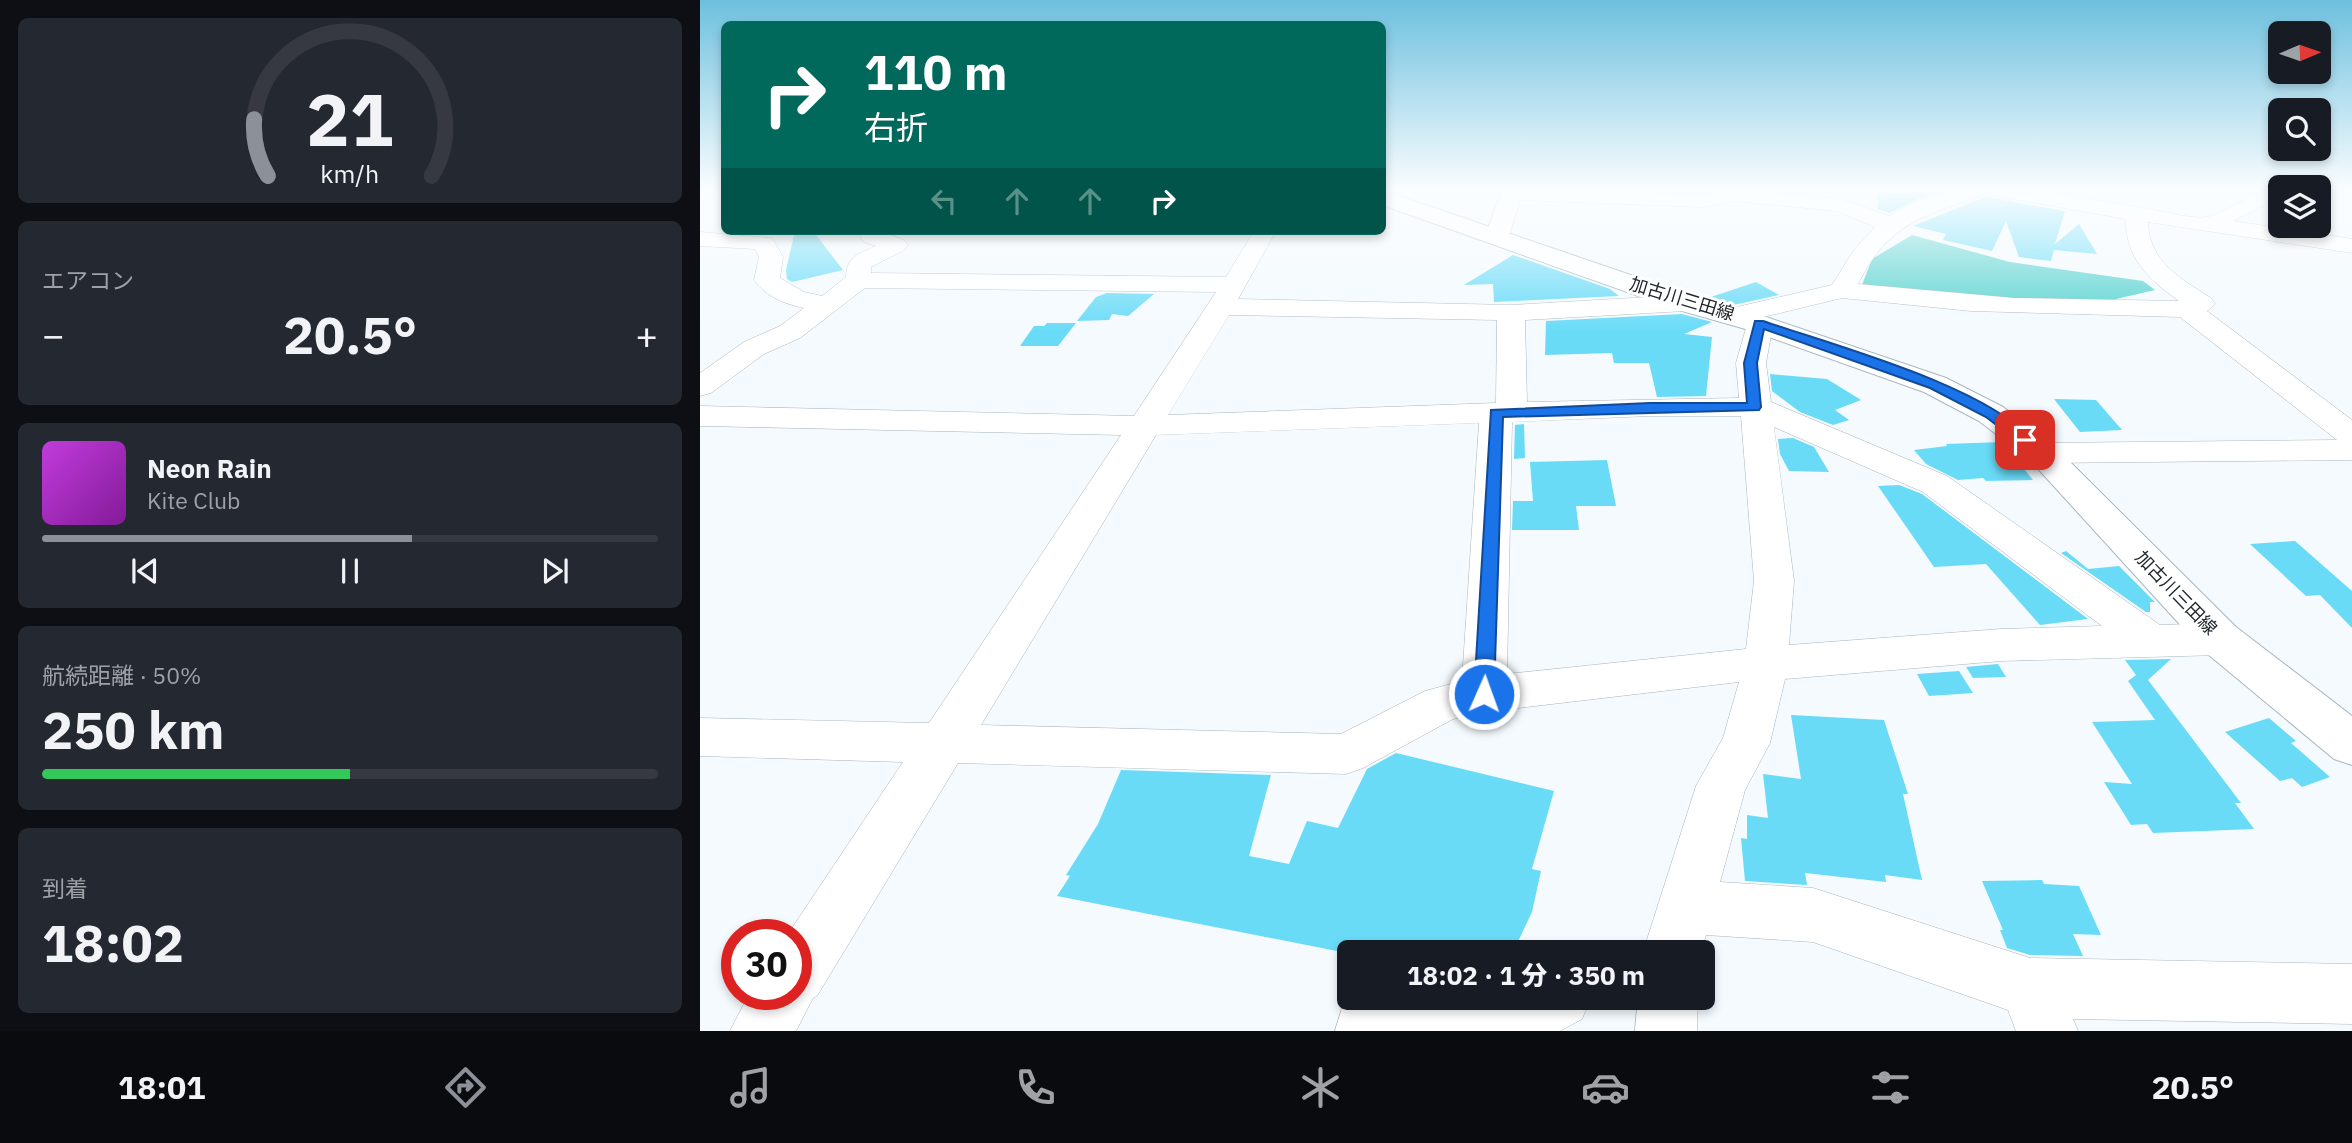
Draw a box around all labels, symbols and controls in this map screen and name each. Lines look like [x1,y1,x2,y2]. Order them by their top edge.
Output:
north arrow [2268,21,2331,84]
map controls [2268,21,2331,238]
text: 110 m [864,40,1008,103]
icon: right [749,49,840,140]
text: 21 [306,72,394,167]
button: search [2268,98,2331,161]
text: 右折 [864,106,928,148]
text: km/h [321,157,379,190]
button: layers [2268,175,2331,238]
icon: left [925,182,963,220]
icon: ahead [998,182,1036,220]
icon: ahead [1071,182,1109,220]
icon: right [1144,182,1182,220]
text: エアコン [42,265,134,295]
street label: 加古川三田線 [1627,272,1737,325]
text: 20.5° [283,301,417,368]
text: − [42,310,65,359]
text: + [635,310,658,359]
pin [1995,410,2055,470]
icon: arrive [2006,421,2044,459]
text: Neon Rain [147,451,272,485]
text: Kite Club [147,485,240,515]
street label: 加古川三田線 [2131,546,2222,639]
icon: previous [126,552,164,590]
icon: pause [331,552,369,590]
icon: next [536,552,574,590]
position arrow [1447,657,1521,731]
text: 航続距離 · 50% [42,660,201,690]
text: 250 km [42,696,224,763]
text: 到着 [42,873,88,903]
text: 18:02 [42,909,184,976]
speed limit sign: 30 [721,919,812,1010]
text: 18:02 · 1 分 · 350 m [1407,958,1645,992]
icon: directions [441,1063,490,1112]
icon: music [726,1063,775,1112]
icon: phone [1011,1063,1060,1112]
icon: climate [1296,1063,1345,1112]
icon: car [1581,1063,1630,1112]
icon: filters [1866,1063,1915,1112]
text: 18:01 [118,1066,205,1108]
text: 20.5° [2151,1066,2234,1108]

